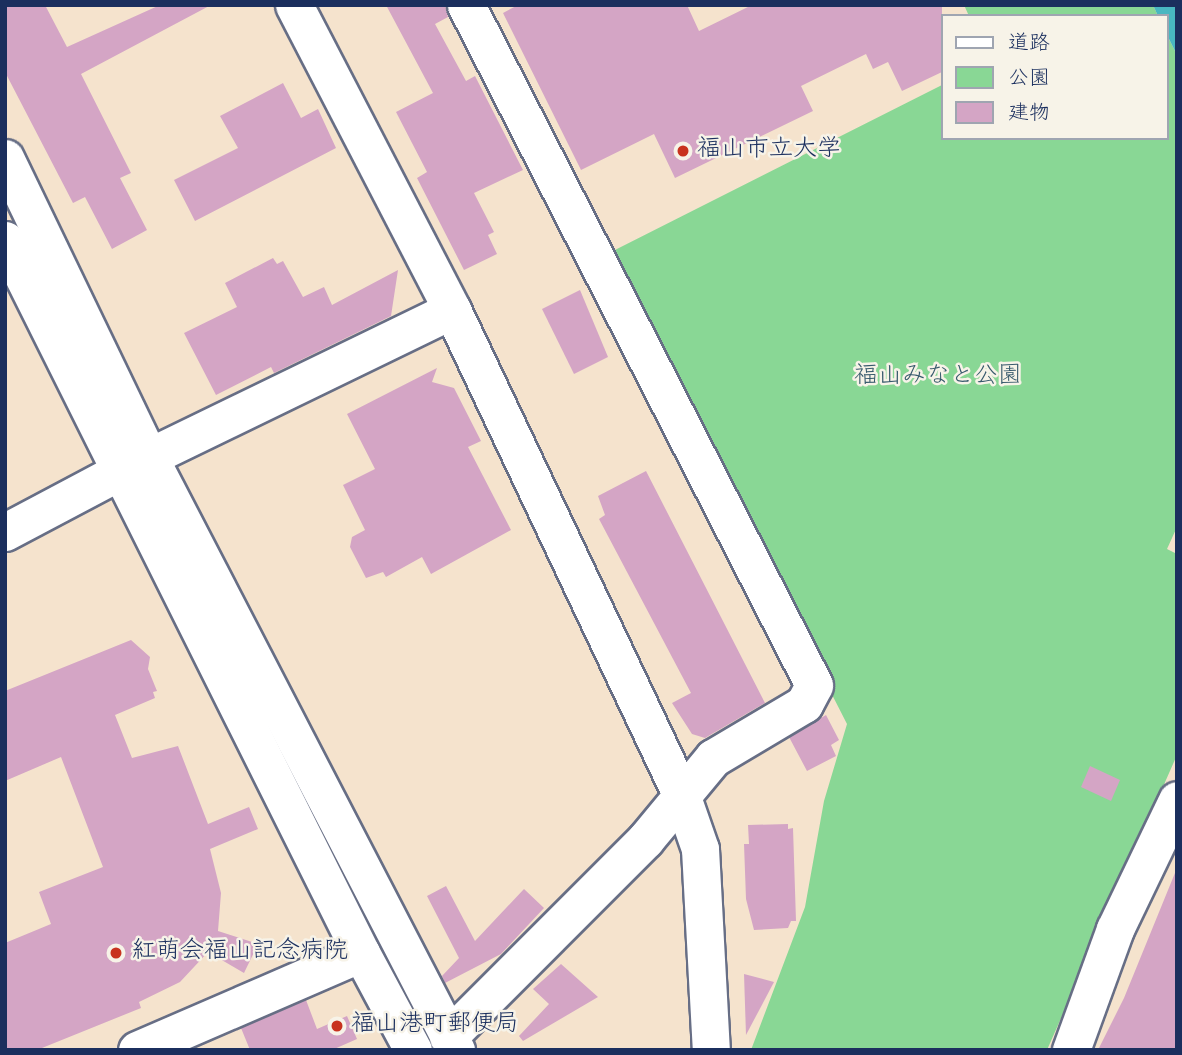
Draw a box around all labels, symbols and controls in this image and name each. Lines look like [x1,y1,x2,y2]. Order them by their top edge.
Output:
legend [940,14,1168,140]
text: 道路 [1008,30,1050,60]
text: 公園 [1008,65,1050,95]
text: 建物 [1008,100,1050,130]
place label: 福山市立大学 [697,137,841,165]
marker: 福山市立大学 [675,143,691,159]
park label: 福山みなと公園 [854,364,1022,392]
place label: 紅萌会福山記念病院 [132,939,348,967]
marker: 紅萌会福山記念病院 [106,943,126,963]
place label: 福山港町郵便局 [351,1012,519,1040]
marker: 福山港町郵便局 [329,1018,345,1034]

